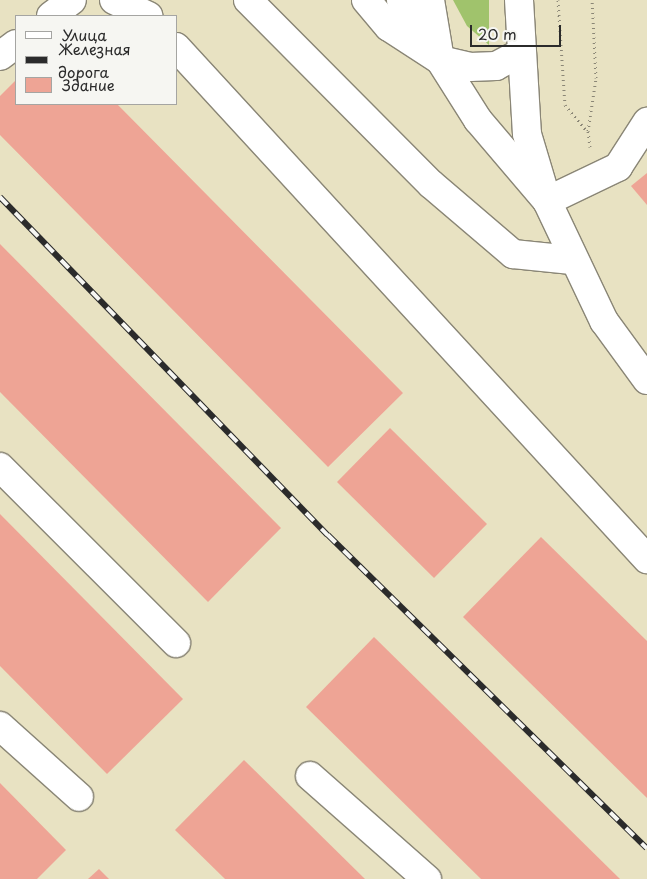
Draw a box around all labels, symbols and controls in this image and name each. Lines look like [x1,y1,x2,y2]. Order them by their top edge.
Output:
legend [15,15,178,105]
scale bar [472,15,563,47]
text: 20 m [478,22,517,45]
text: Улица [62,23,107,46]
text: Железная дорога [58,37,131,83]
text: Здание [62,73,115,96]

